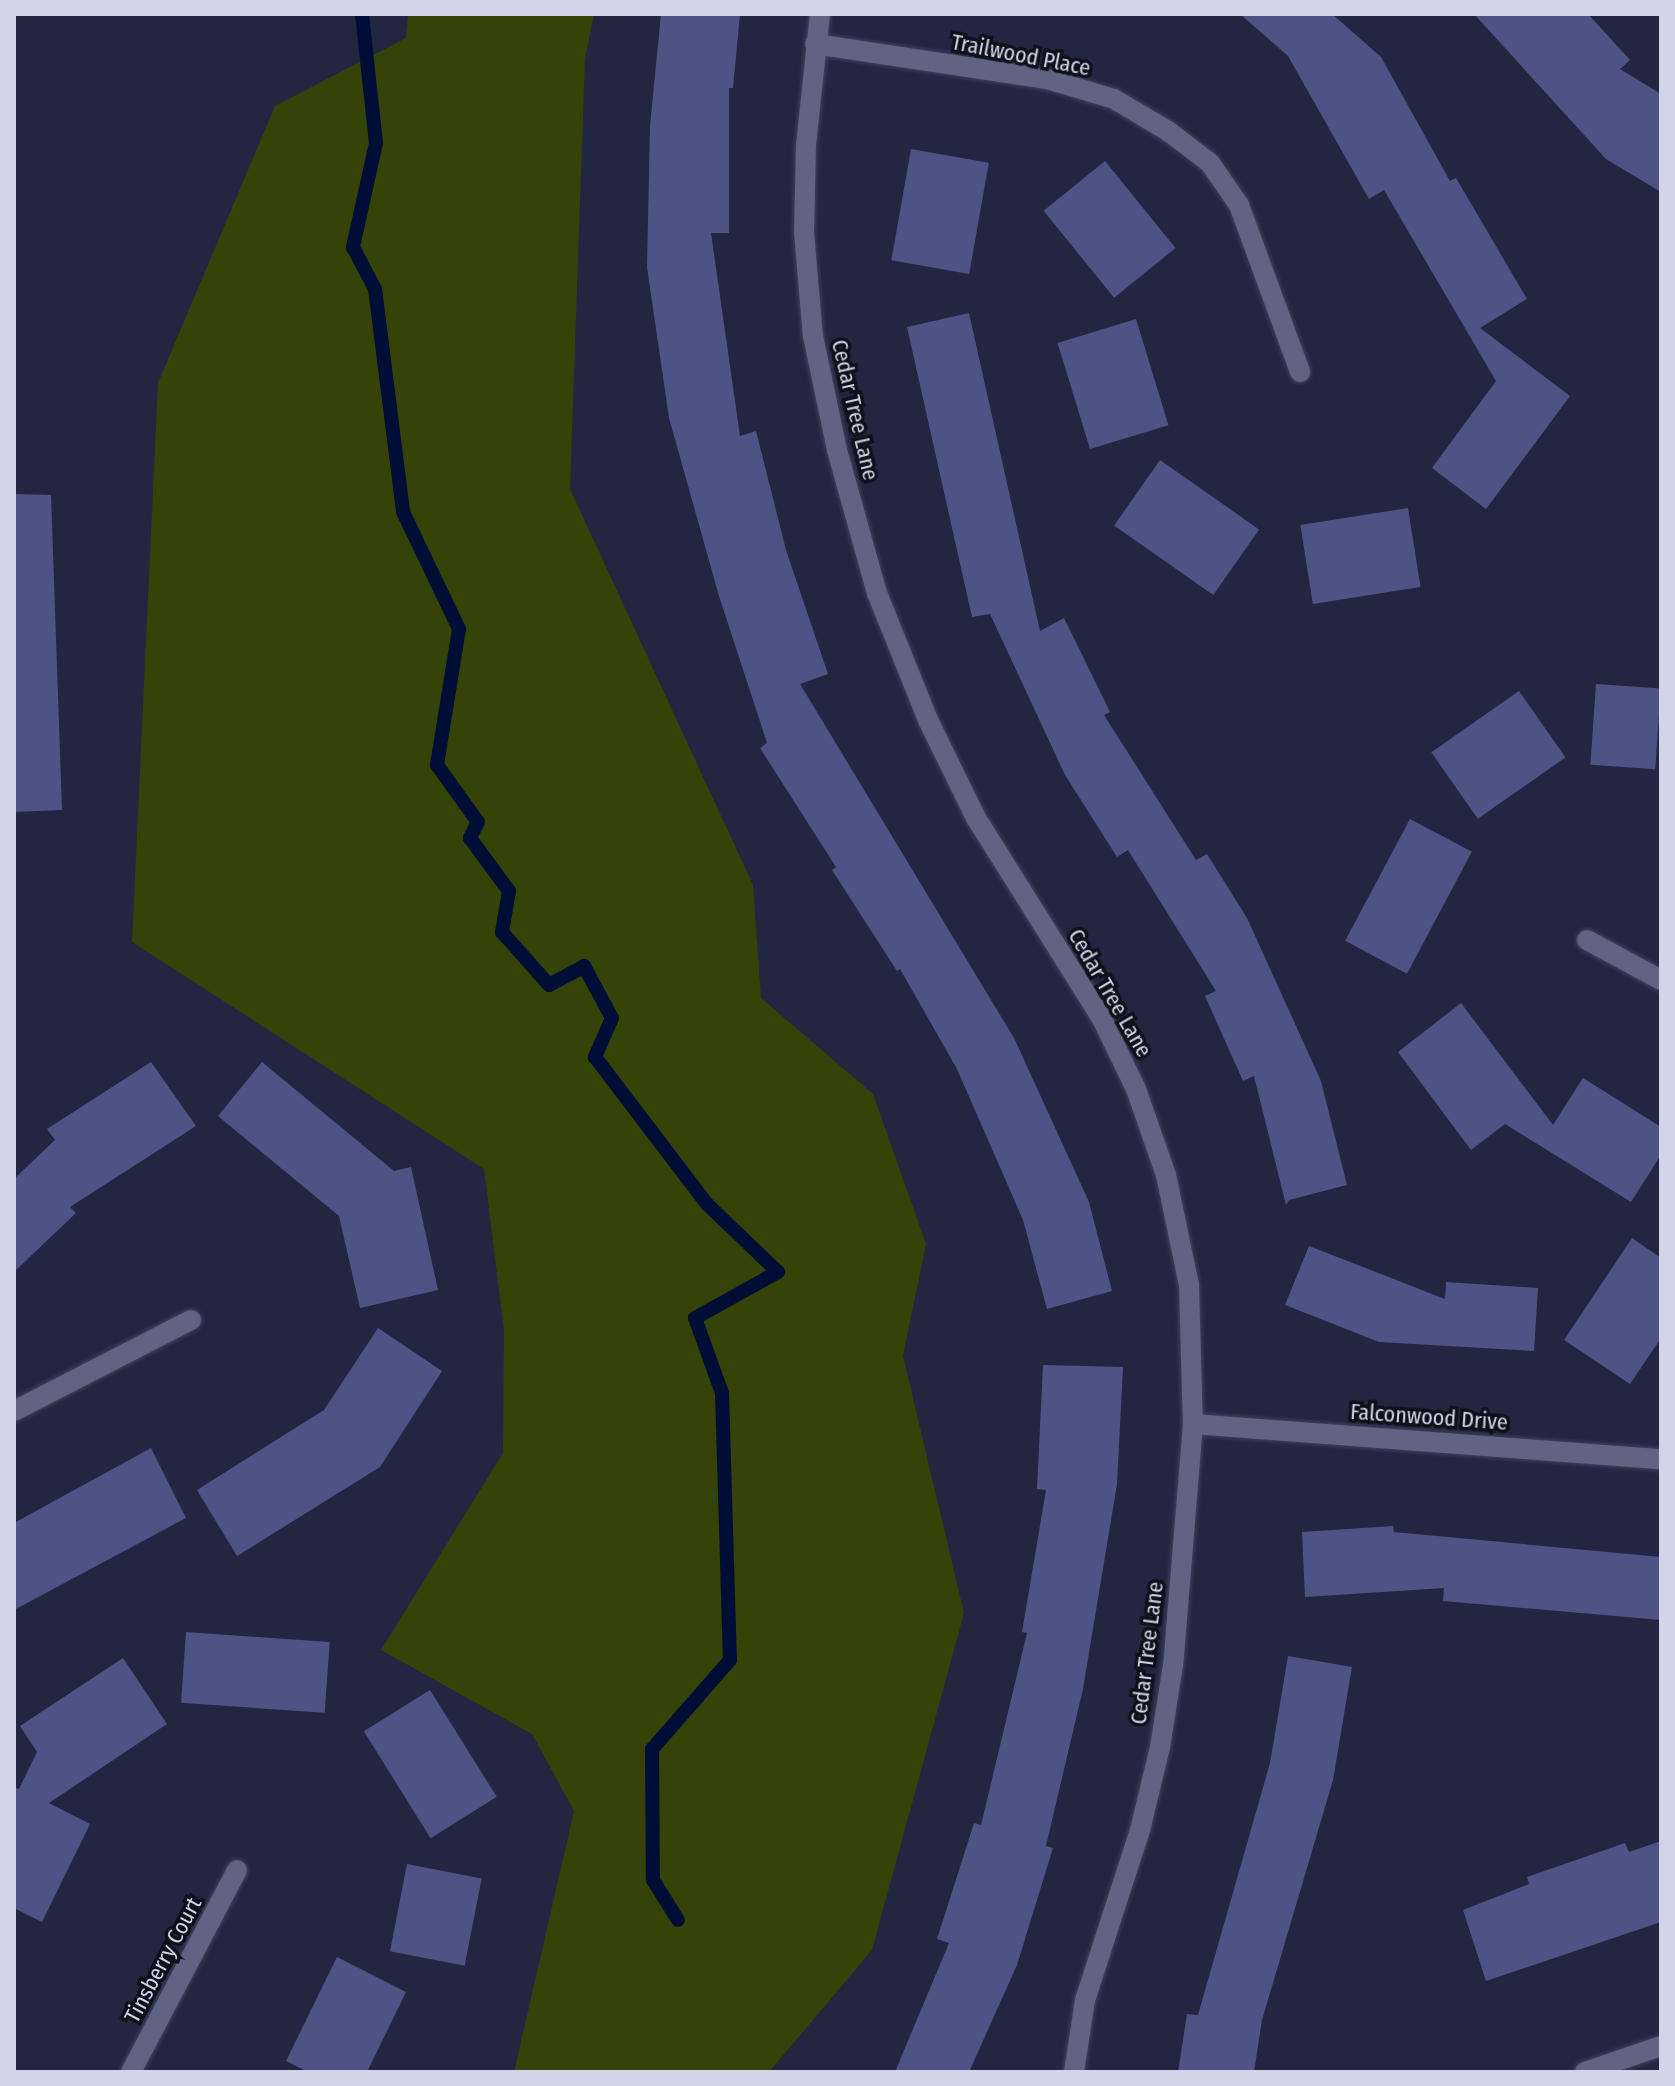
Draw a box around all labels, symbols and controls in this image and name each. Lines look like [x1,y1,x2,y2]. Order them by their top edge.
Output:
street label: Trailwood Place [949,29,1093,81]
street label: Cedar Tree Lane [826,337,884,483]
street label: Cedar Tree Lane [1063,924,1157,1062]
street label: Falconwood Drive [1349,1398,1509,1436]
street label: Cedar Tree Lane [1125,1580,1169,1726]
street label: Tinsberry Court [119,1893,207,2027]

